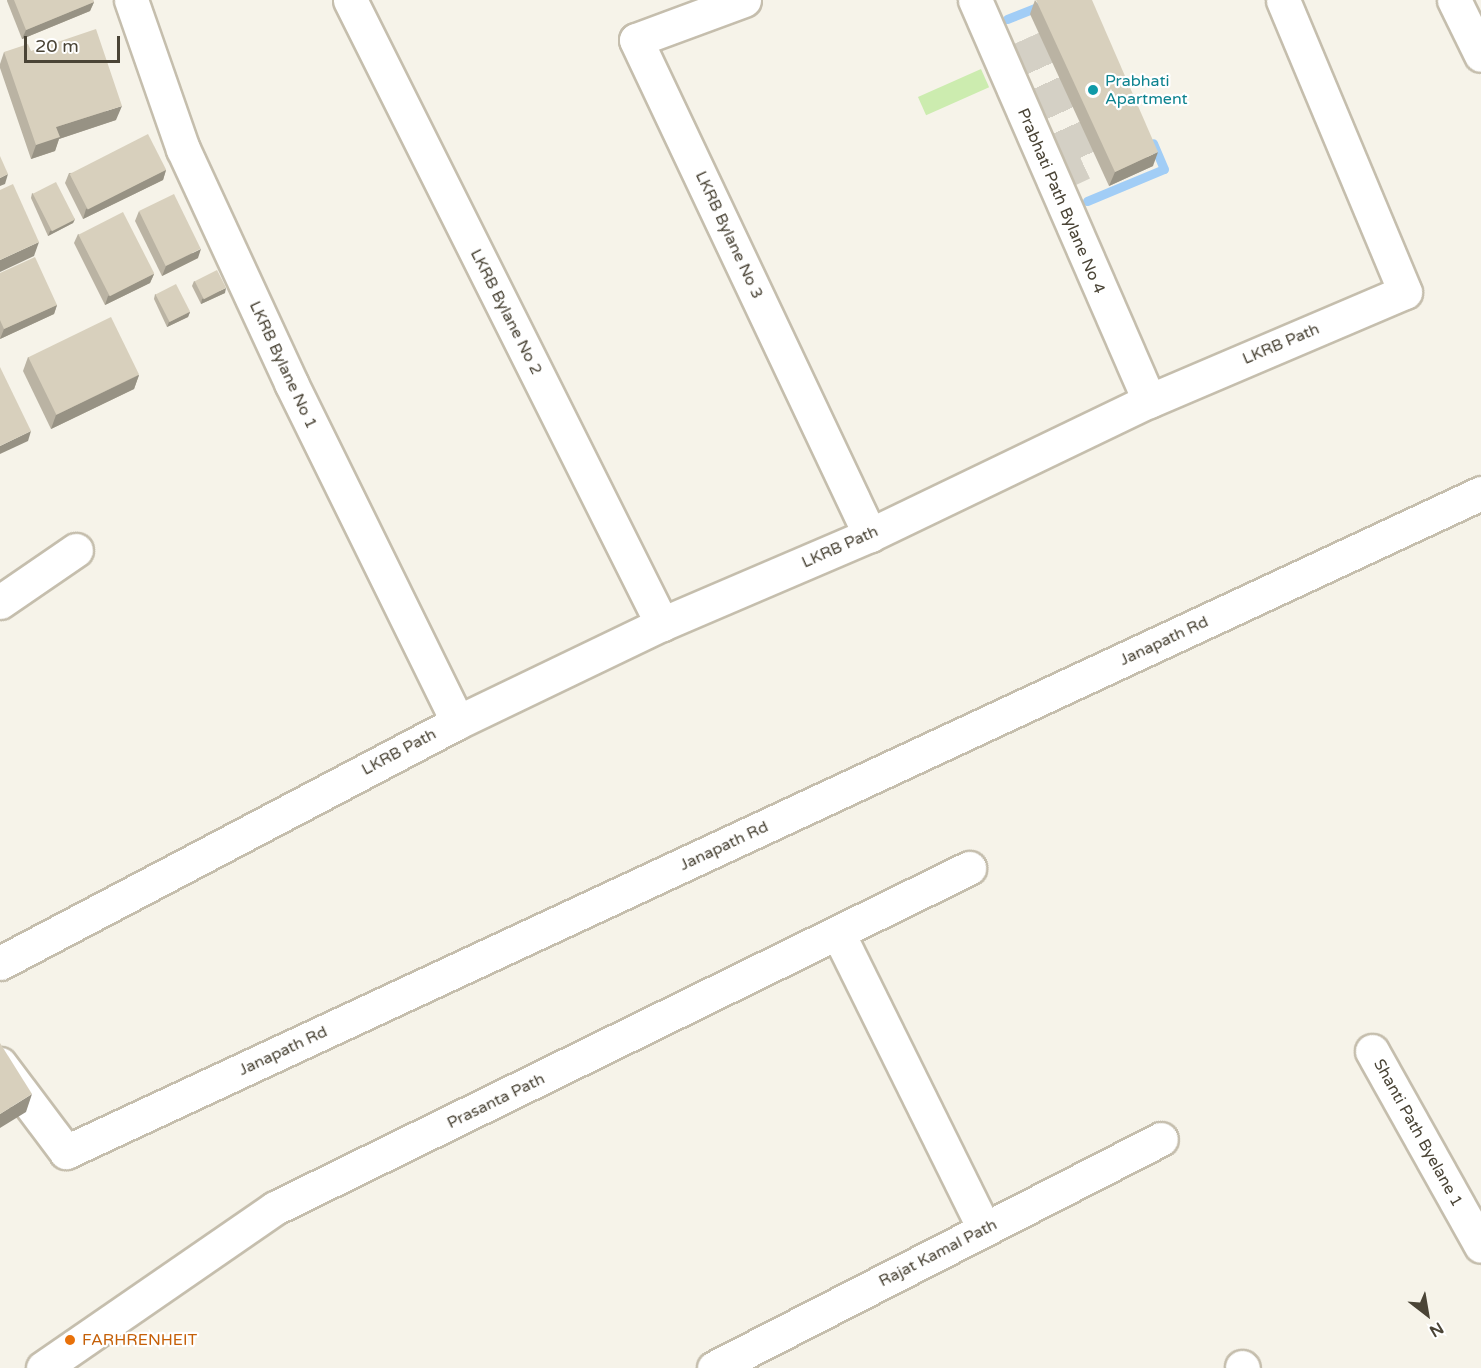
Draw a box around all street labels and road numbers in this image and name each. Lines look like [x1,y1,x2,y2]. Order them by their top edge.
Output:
street label: Prabhati Path Bylane No 4 [1013,105,1109,297]
street label: LKRB Bylane No 3 [691,168,767,302]
street label: LKRB Bylane No 2 [466,246,546,378]
street label: LKRB Bylane No 1 [245,298,321,432]
street label: LKRB Path [1240,319,1322,369]
street label: LKRB Path [799,522,881,572]
street label: Janapath Rd [1117,612,1211,670]
street label: LKRB Path [358,724,440,780]
street label: Janapath Rd [677,817,771,875]
street label: Janapath Rd [236,1022,330,1080]
street label: Shanti Path Byelane 1 [1369,1056,1467,1210]
street label: Prasanta Path [444,1069,548,1133]
street label: Rajat Kamal Path [876,1215,1000,1291]

